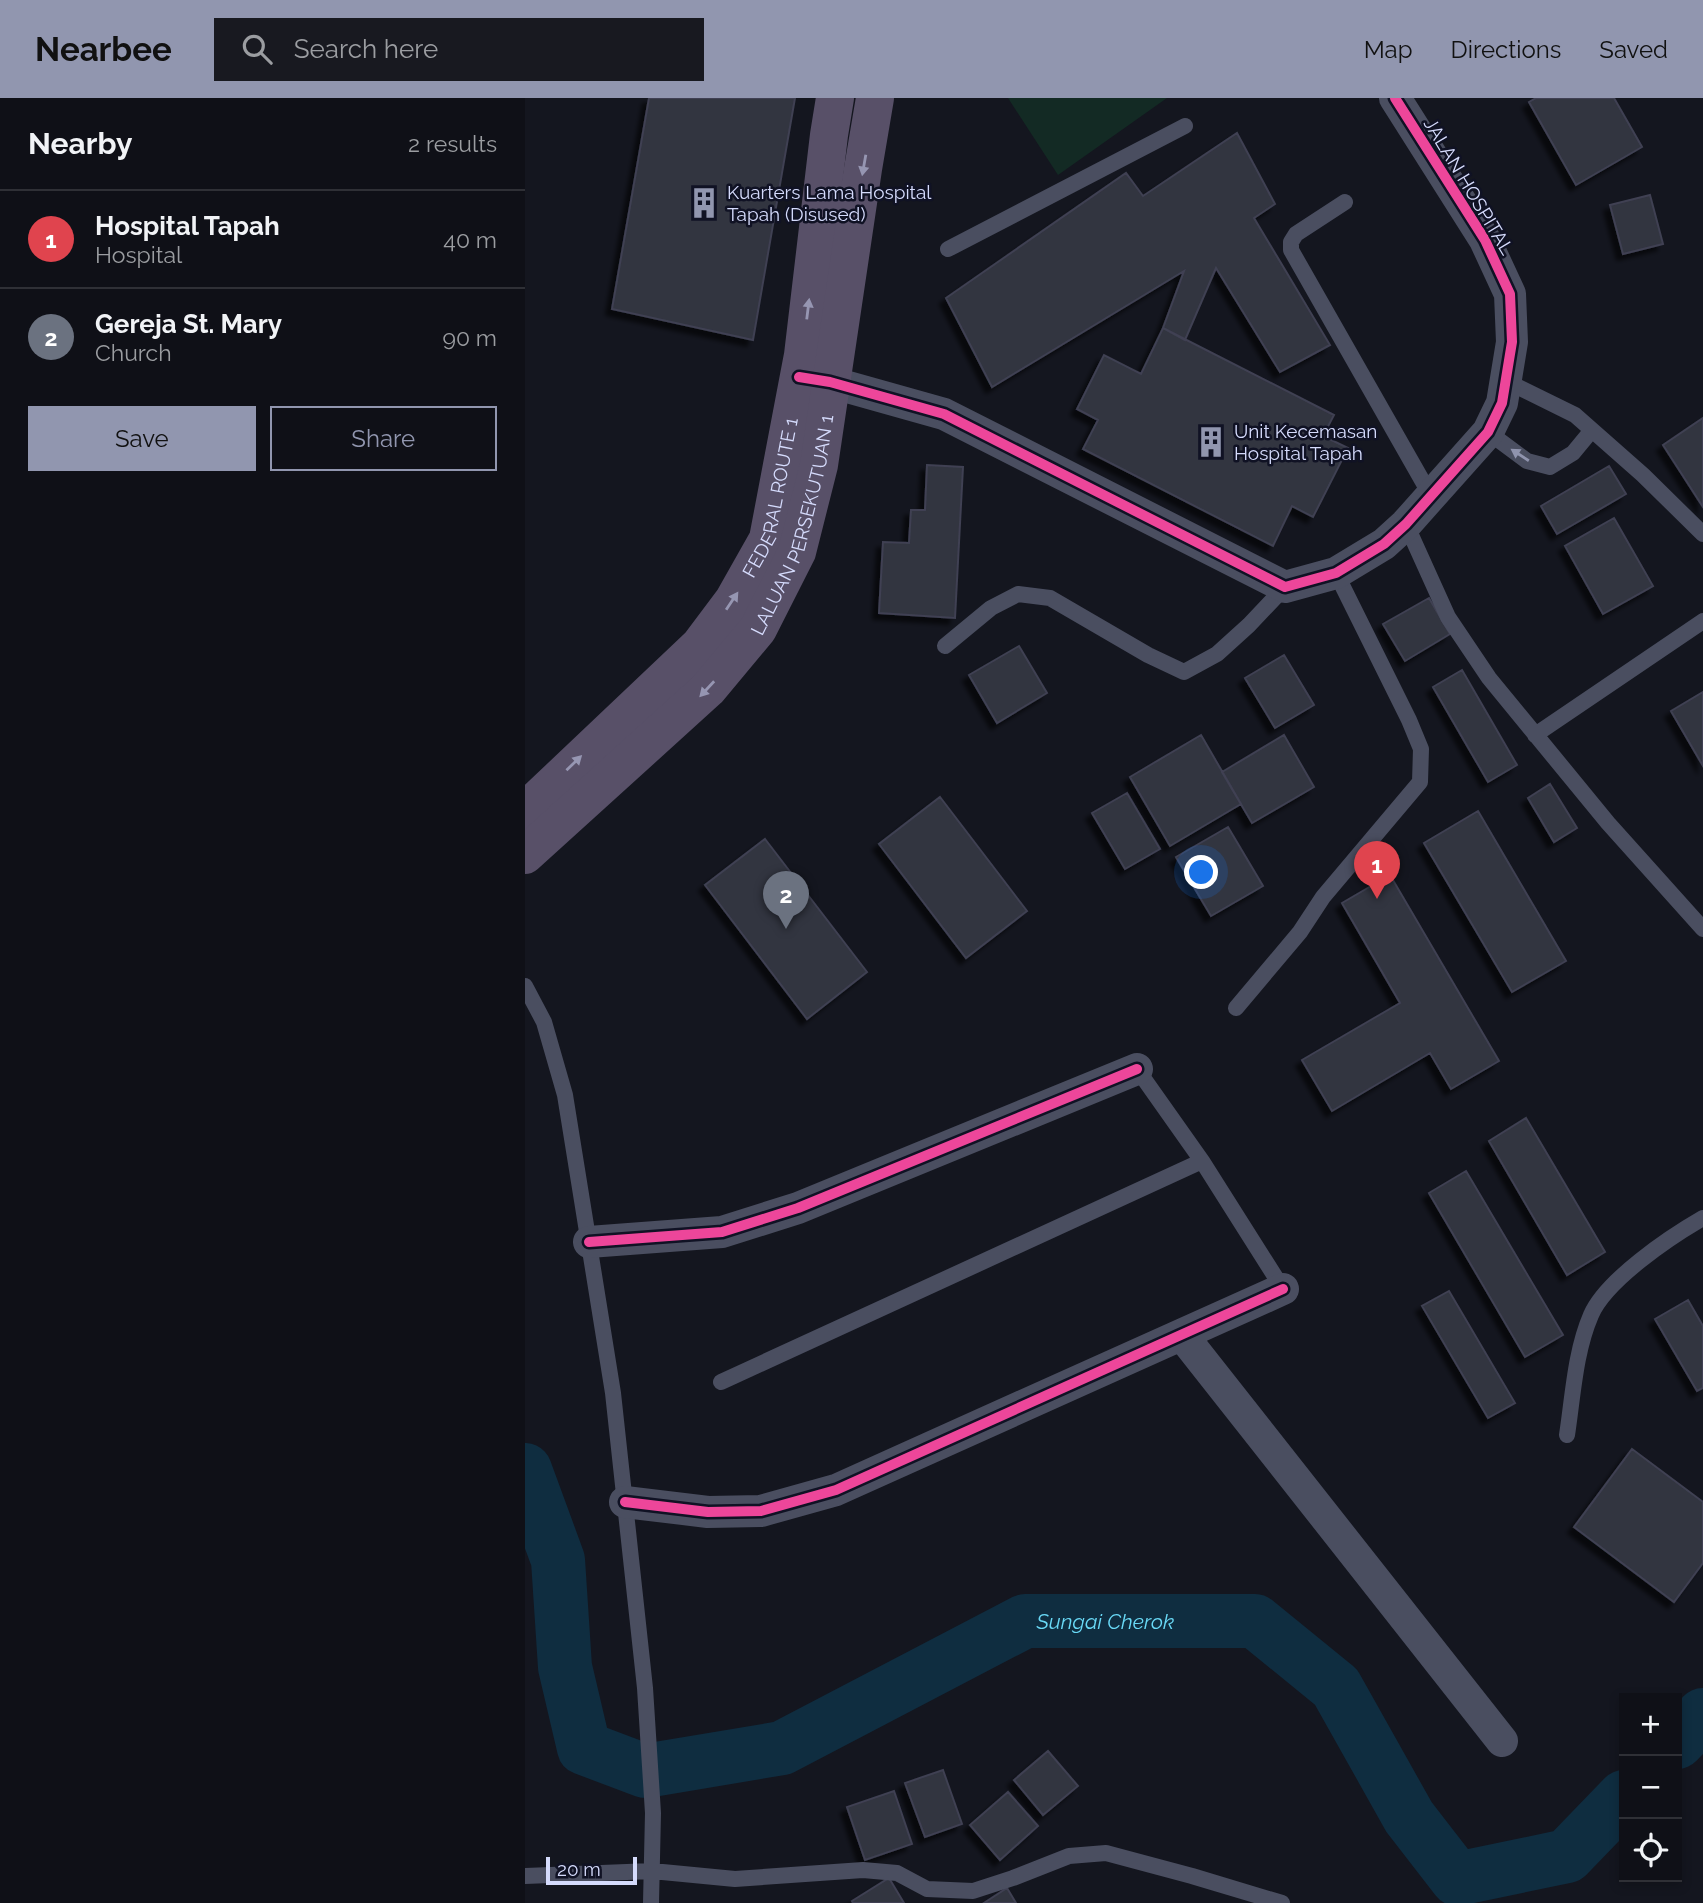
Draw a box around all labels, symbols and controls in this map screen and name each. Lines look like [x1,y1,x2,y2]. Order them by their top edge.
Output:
search box [214,18,704,81]
text: Nearbee [35,30,172,69]
icon: search [238,30,276,68]
text: Search here [294,34,438,64]
text: Map [1364,35,1413,64]
text: Directions [1451,35,1561,64]
text: Saved [1599,35,1668,64]
street label: JALAN HOSPITAL [1419,114,1519,258]
text: Nearby [28,126,132,161]
text: 2 results [408,130,497,157]
one-way arrow [858,154,869,176]
place label: Kuarters Lama Hospital Tapah (Disused) [727,181,932,225]
building icon: Kuarters Lama Hospital Tapah (Disused) [687,186,721,220]
text: Hospital Tapah [95,211,280,241]
text: 1 [45,226,57,253]
text: 40 m [443,226,497,253]
text: Hospital [95,241,182,268]
one-way arrow [803,298,814,320]
text: Gereja St. Mary [95,309,282,339]
text: 2 [45,324,57,351]
text: 90 m [442,324,497,351]
text: Church [95,339,172,366]
button: Save [28,406,256,471]
button: Share [270,406,497,471]
street label: LALUAN PERSEKUTUAN 1 [746,413,837,639]
street label: FEDERAL ROUTE 1 [738,416,802,581]
place label: Unit Kecemasan Hospital Tapah [1234,420,1377,464]
building icon: Unit Kecemasan Hospital Tapah [1194,425,1228,459]
one-way arrow [1511,449,1530,462]
one-way arrow [725,592,739,610]
one-way arrow [700,680,716,697]
one-way arrow [565,756,582,772]
pin: 1 [1354,841,1400,899]
your location [1184,855,1218,889]
pin: 2 [763,871,809,929]
water label: Sungai Cherok [1036,1609,1174,1634]
map controls [1619,1693,1682,1882]
button: + [1619,1693,1682,1756]
button: − [1619,1756,1682,1819]
button: locate [1619,1819,1682,1882]
scale bar [546,1854,637,1886]
text: 20 m [557,1858,601,1880]

